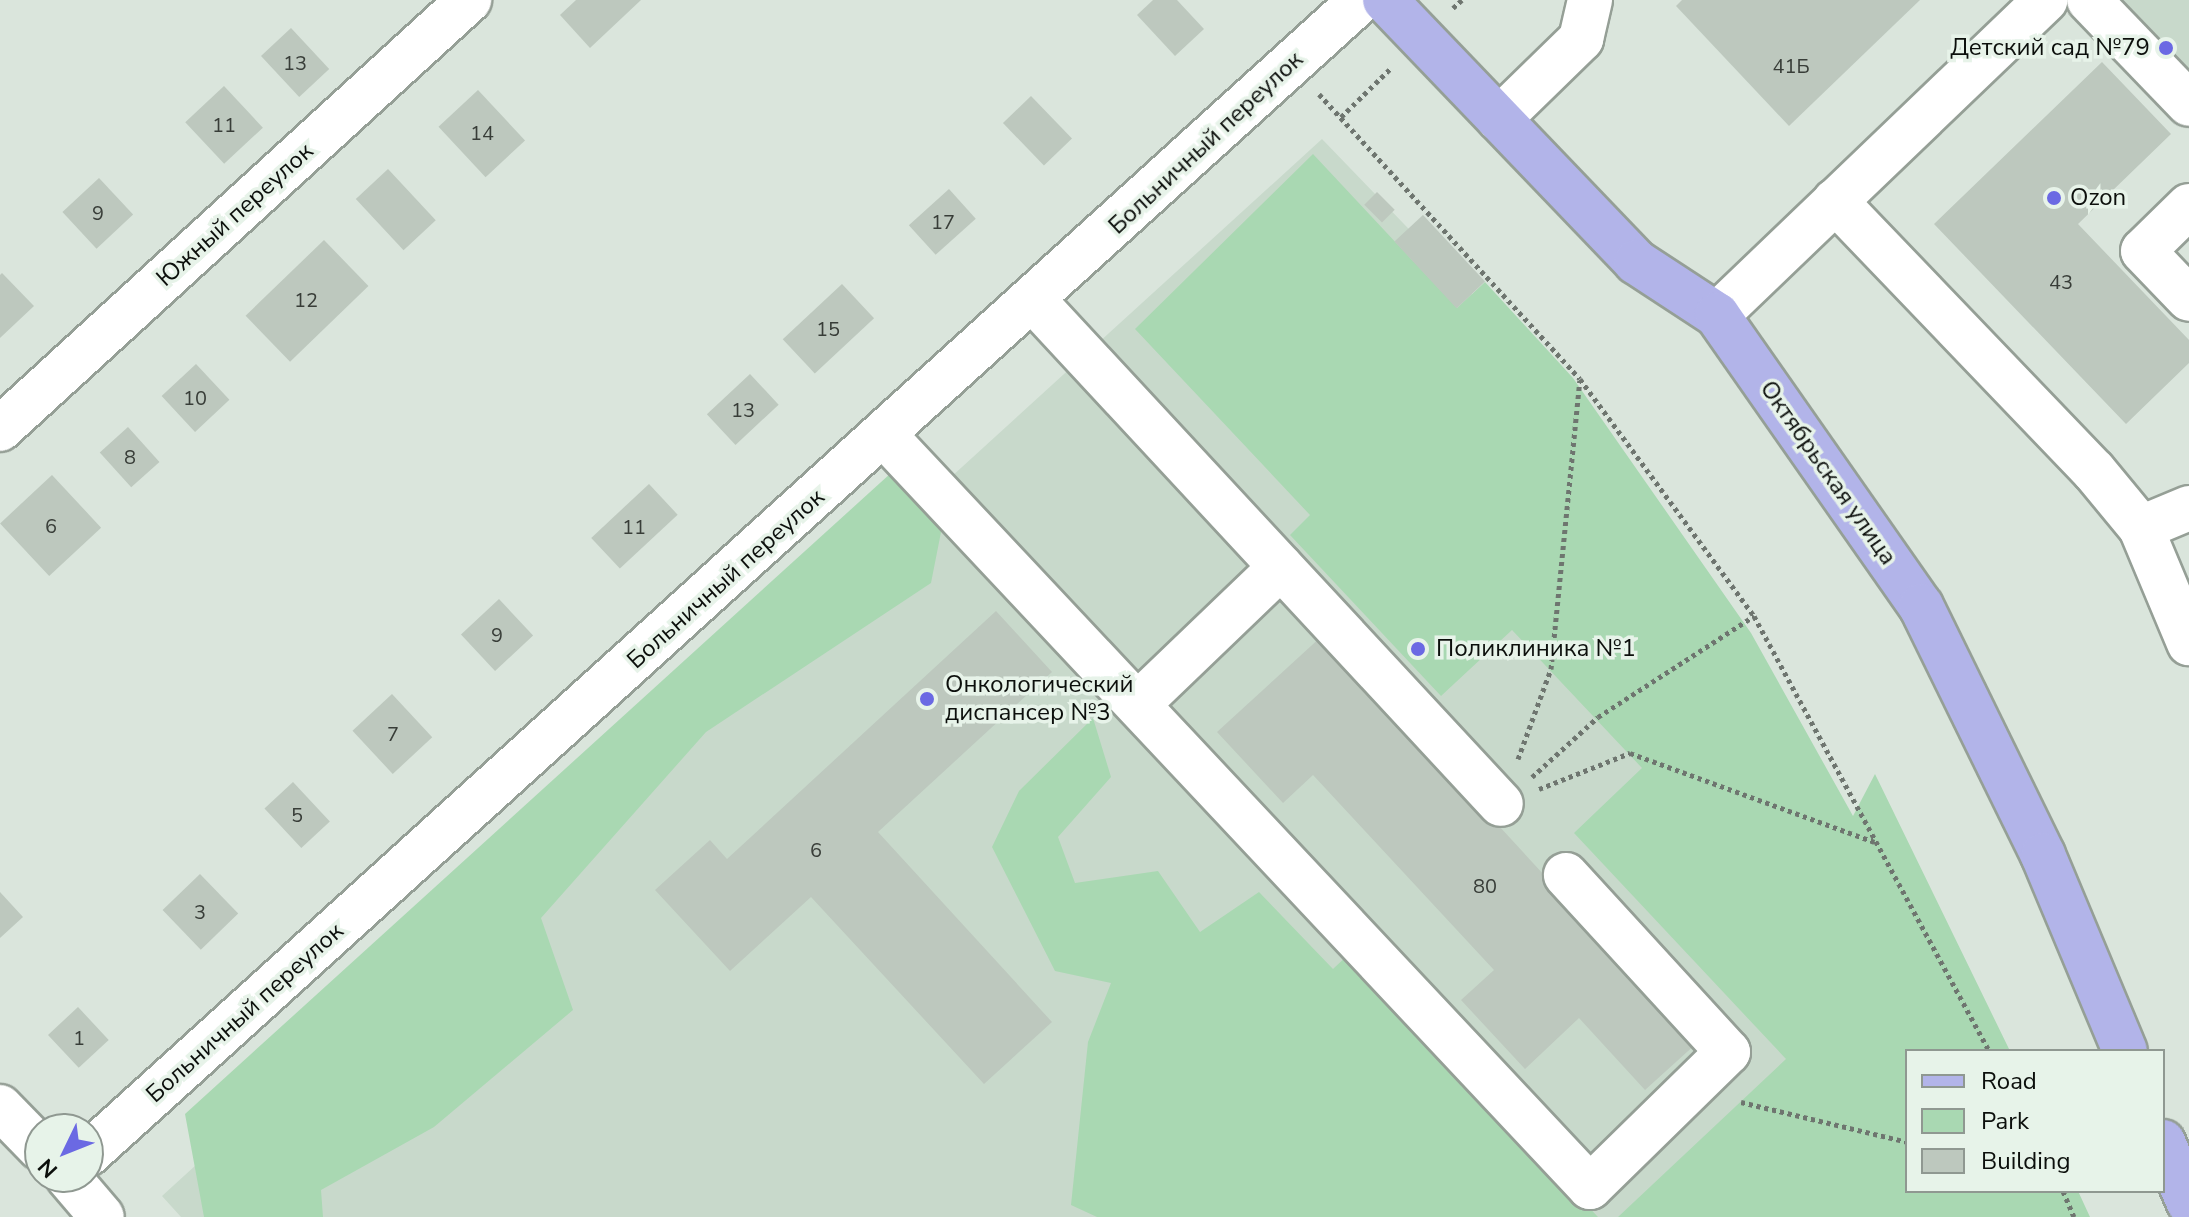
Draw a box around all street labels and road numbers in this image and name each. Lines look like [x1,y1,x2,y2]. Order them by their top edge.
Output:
street label: Больничный переулок [1103,46,1309,240]
street label: Южный переулок [151,137,319,293]
street label: Октябрьская улица [1754,375,1902,571]
street label: Больничный переулок [622,483,830,675]
street label: Больничный переулок [141,917,349,1109]

